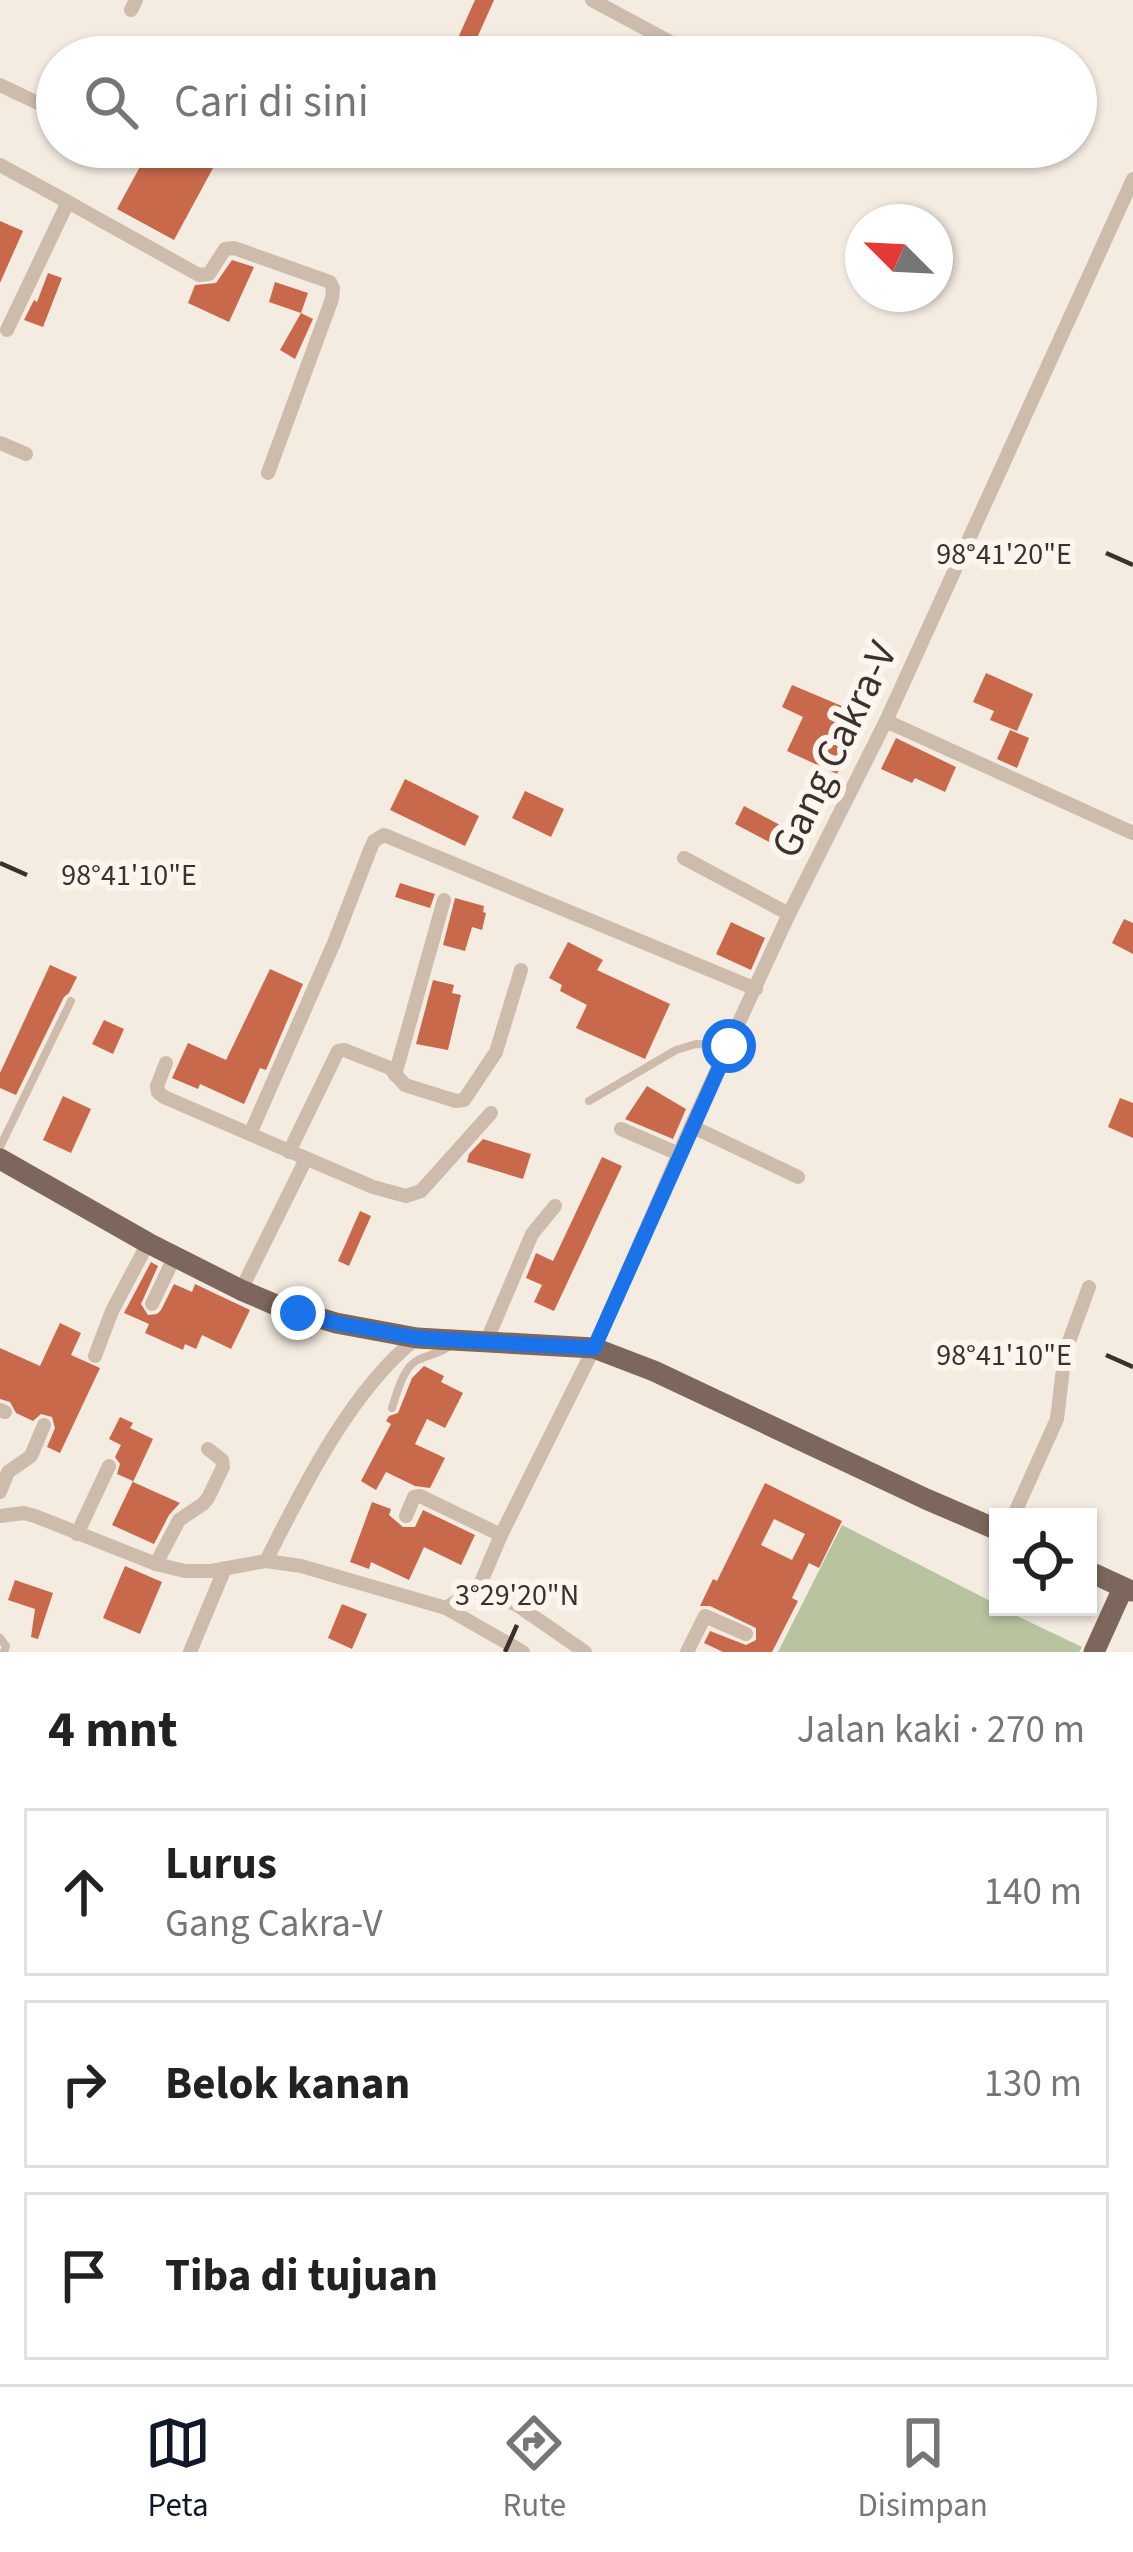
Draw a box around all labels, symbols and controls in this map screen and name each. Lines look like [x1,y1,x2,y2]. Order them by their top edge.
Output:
search box [36,36,1097,168]
icon: search [78,69,144,135]
text: Cari di sini [174,70,369,134]
north arrow [845,204,953,312]
text: 98°41'20"E [936,533,1072,576]
street label: Gang Cakra-V [756,631,913,868]
text: 98°41'10"E [61,854,197,897]
route start [702,1019,756,1073]
route end [271,1286,325,1340]
text: 98°41'10"E [936,1334,1072,1377]
map controls [989,1508,1097,1616]
button: locate [989,1508,1097,1616]
text: 3°29'20"N [455,1574,579,1617]
text: 4 mnt [48,1694,178,1766]
text: Jalan kaki · 270 m [797,1702,1085,1758]
text: Lurus [165,1832,277,1896]
icon: ahead [51,1859,117,1925]
text: 140 m [984,1864,1082,1920]
text: Gang Cakra-V [165,1896,383,1952]
icon: right [51,2051,117,2117]
text: Belok kanan [165,2052,410,2116]
text: 130 m [984,2056,1082,2112]
icon: arrive [51,2243,117,2309]
text: Tiba di tujuan [165,2244,438,2308]
tab: Peta [145,2410,211,2529]
tab: Rute [501,2410,567,2529]
tab: Disimpan [858,2410,988,2529]

